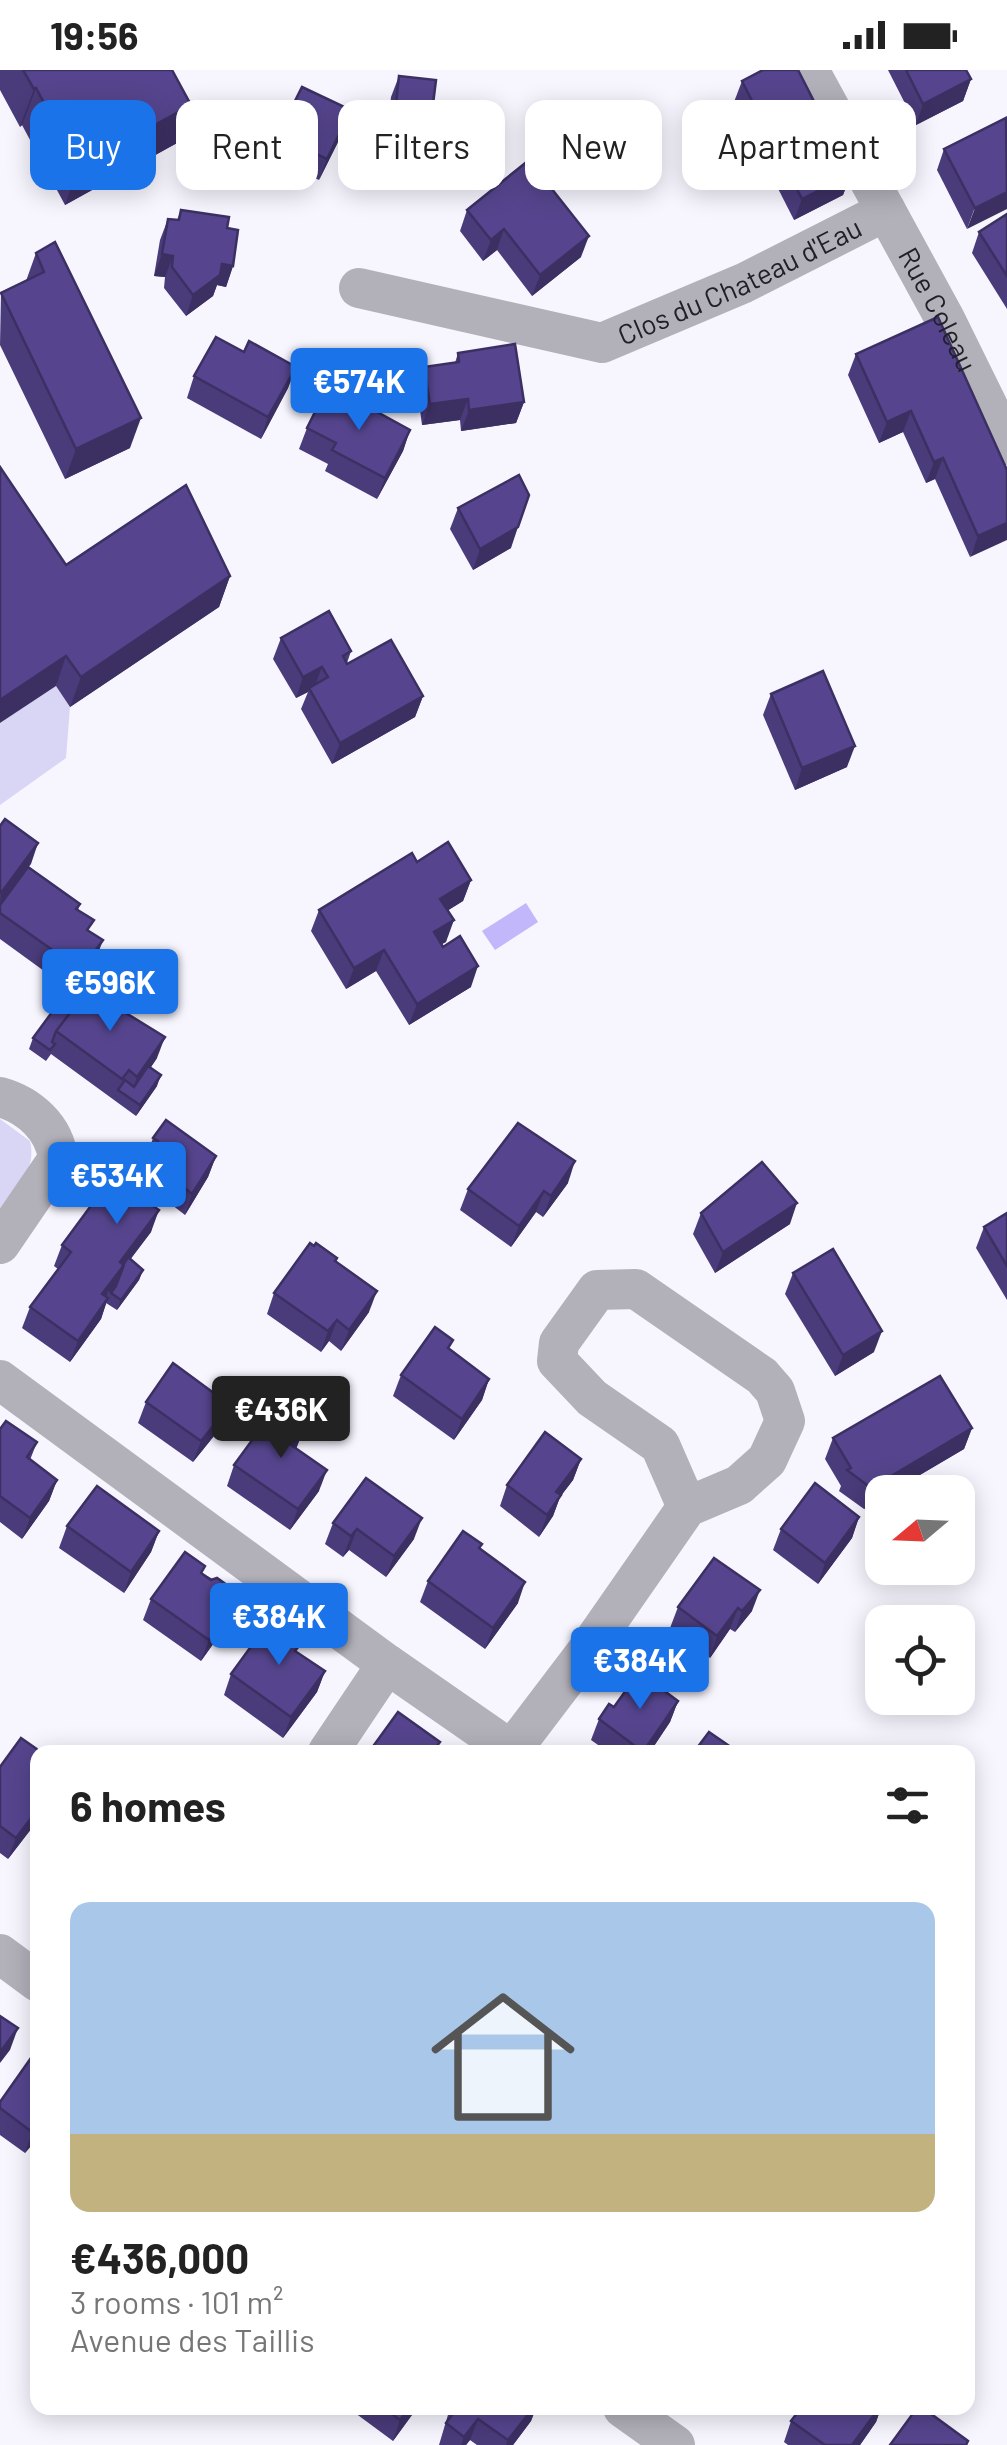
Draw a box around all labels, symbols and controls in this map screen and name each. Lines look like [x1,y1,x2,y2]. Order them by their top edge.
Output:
text: 19:56 [50,12,138,58]
chip: Buy [30,100,156,190]
chip: Rent [176,100,318,190]
chip: Filters [338,100,505,190]
chip: New [525,100,662,190]
chip: Apartment [682,100,916,190]
street label: Clos du Chateau d'Eau [612,209,867,351]
street label: Rue Coleau [892,241,985,377]
pin: €574K [289,348,429,433]
text: €574K [313,361,405,399]
pin: €596K [40,949,180,1034]
text: €596K [64,962,156,1000]
pin: €534K [47,1142,187,1227]
text: €534K [70,1155,164,1193]
pin: €436K [211,1376,351,1461]
text: €436K [234,1389,328,1427]
north arrow [865,1475,975,1585]
map controls [865,1475,975,1715]
pin: €384K [209,1583,349,1668]
text: €384K [232,1596,326,1634]
button: locate [865,1605,975,1715]
pin: €384K [570,1627,710,1712]
text: €384K [593,1640,687,1678]
icon: filters [880,1778,935,1833]
text: 6 homes [70,1780,226,1830]
icon: home [413,1967,593,2147]
text: €436,000 [70,2232,249,2282]
text: 3 rooms · 101 m² [70,2282,284,2320]
text: Avenue des Taillis [70,2320,315,2358]

